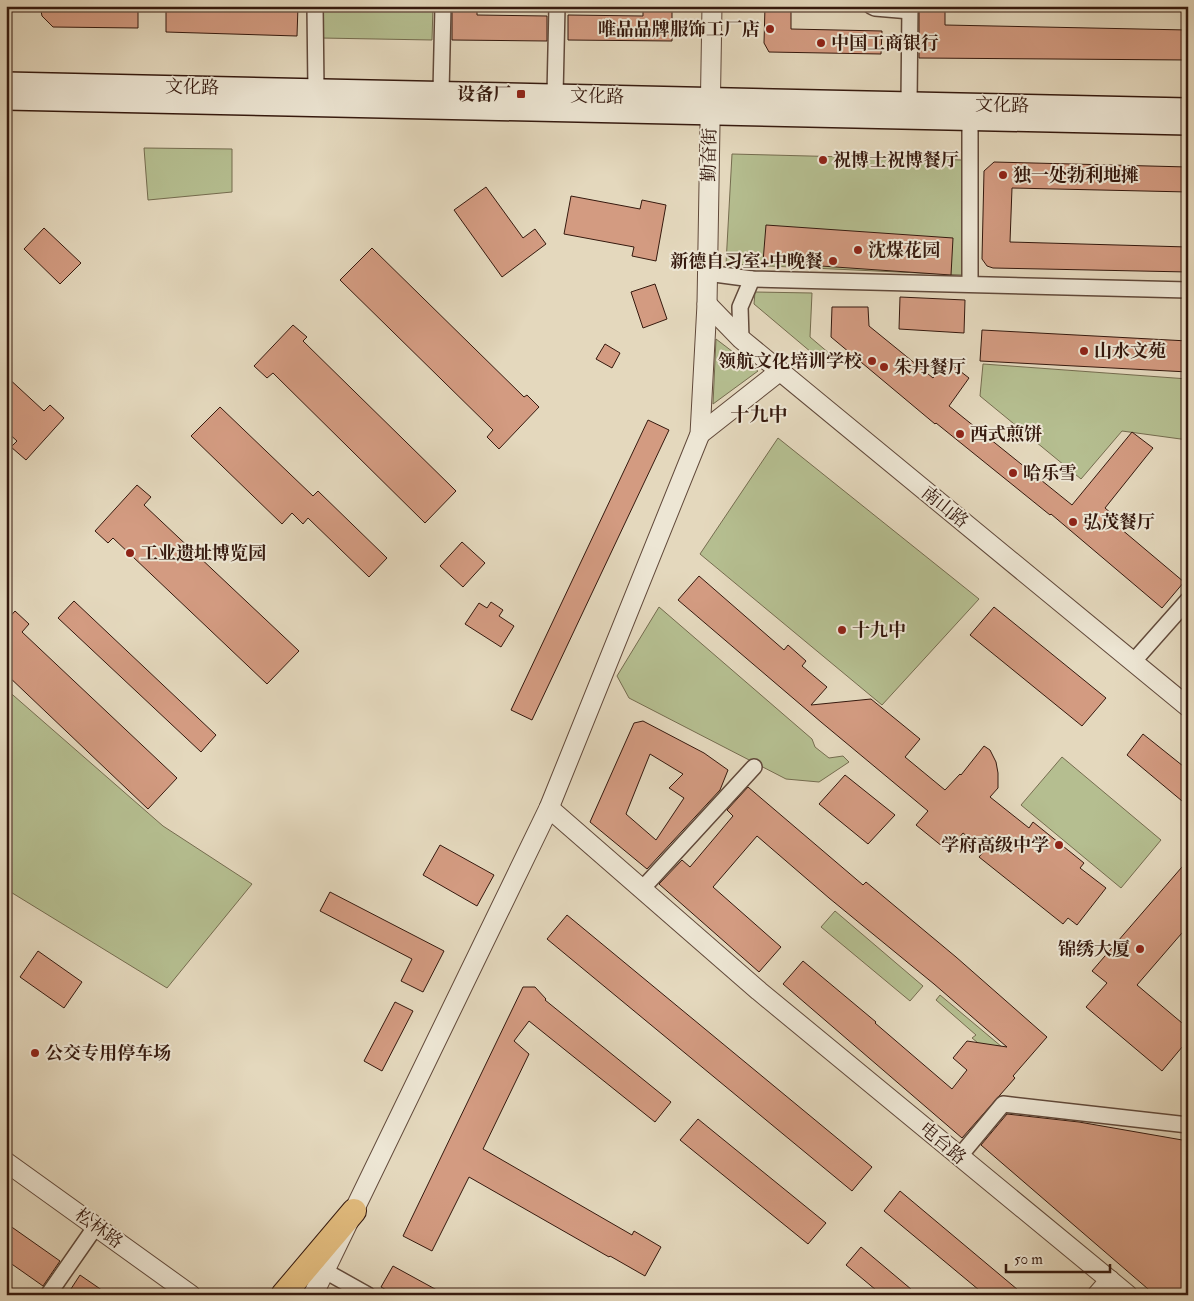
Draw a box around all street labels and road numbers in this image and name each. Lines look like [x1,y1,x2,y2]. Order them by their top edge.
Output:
street label: 文化路 [165,76,219,99]
street label: 文化路 [570,85,624,108]
street label: 文化路 [975,94,1029,117]
street label: 勤奋街 [698,128,721,182]
street label: 南山路 [916,481,973,533]
street label: 电台路 [915,1117,971,1170]
street label: 松林路 [70,1203,127,1254]

